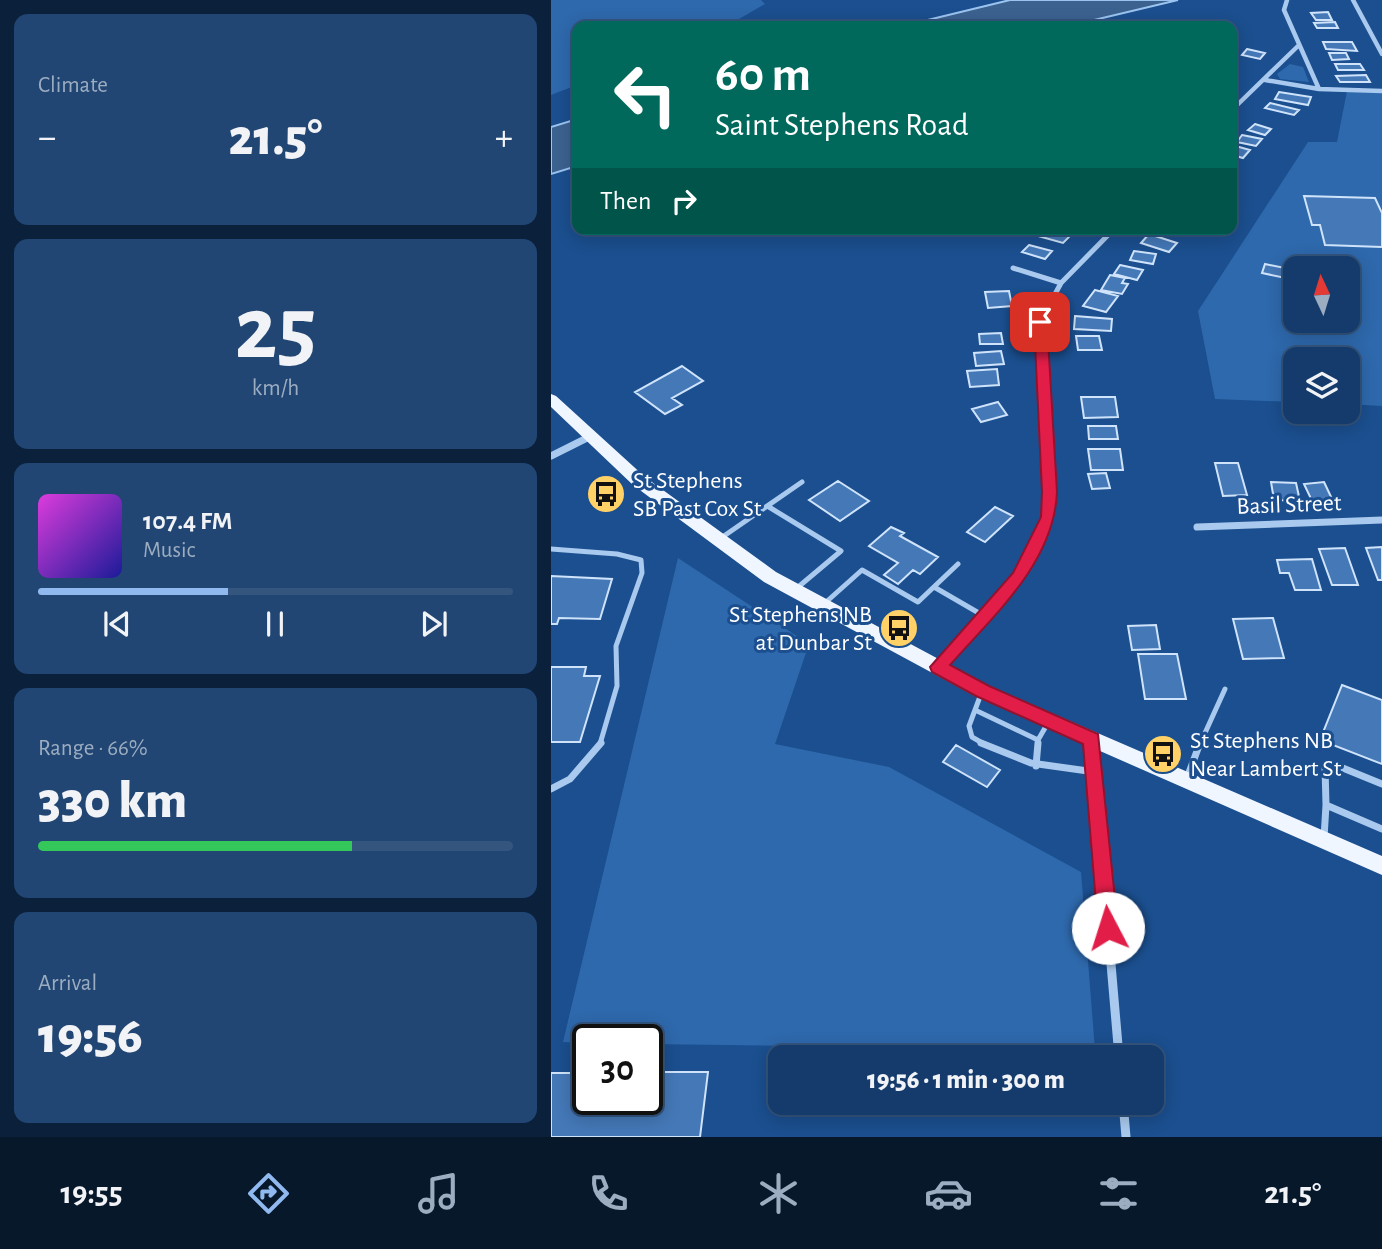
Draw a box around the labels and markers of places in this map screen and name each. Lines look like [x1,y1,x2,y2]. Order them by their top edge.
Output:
pin [1010,292,1070,352]
place label: St Stephens SB Past Cox St [633,469,762,521]
bus stop icon: St Stephens SB Past Cox St [585,473,627,515]
place label: St Stephens NB at Dunbar St [729,603,872,655]
bus stop icon: St Stephens NB at Dunbar St [878,607,920,649]
place label: St Stephens NB Near Lambert St [1190,729,1342,781]
bus stop icon: St Stephens NB Near Lambert St [1142,733,1184,775]

